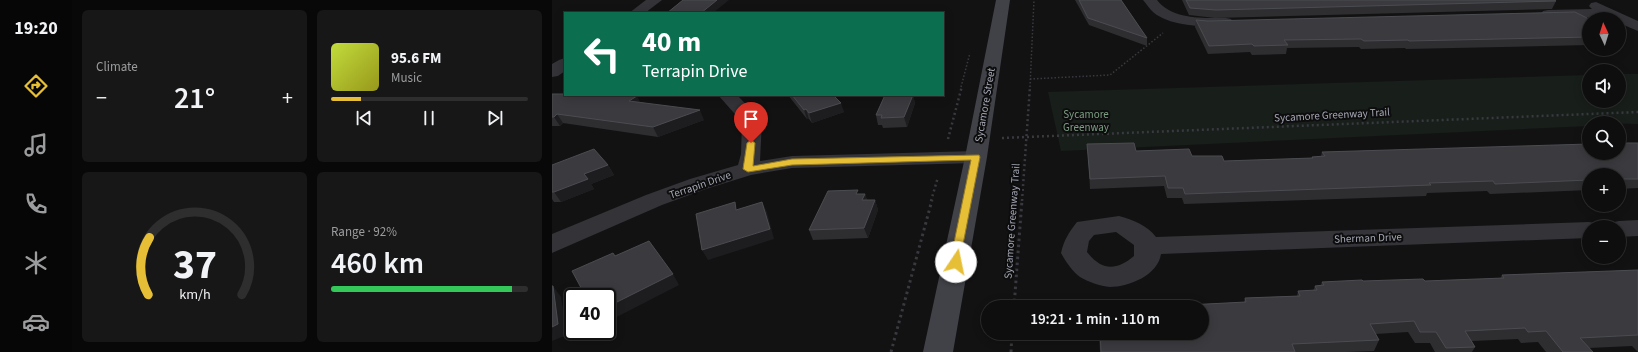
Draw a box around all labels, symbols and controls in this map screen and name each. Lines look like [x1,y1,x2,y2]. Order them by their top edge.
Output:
north arrow [1582,12,1626,56]
map controls [1582,12,1626,264]
text: 19:20 [14,16,58,41]
text: 40 m [642,22,701,62]
icon: left [576,28,628,80]
text: 95.6 FM [391,48,442,69]
text: Climate [96,58,138,76]
text: Terrapin Drive [642,59,747,84]
button: sound [1582,64,1626,108]
street label: Sycamore Street [971,66,999,143]
text: Music [391,69,422,87]
icon: directions [22,72,50,100]
text: 21° [174,77,215,120]
text: − [96,82,107,114]
text: + [282,82,293,114]
pin [734,102,768,143]
street label: Sycamore Greenway Trail [1274,104,1390,126]
icon: previous [353,107,375,129]
icon: pause [418,107,440,129]
icon: next [484,107,506,129]
park label: Sycamore Greenway [1063,107,1109,135]
icon: arrive [740,108,762,130]
button: search [1582,116,1626,160]
icon: music [22,131,50,159]
street label: Sycamore Greenway Trail [1000,162,1024,279]
street label: Terrapin Drive [667,167,733,203]
button: + [1582,168,1626,212]
icon: phone [22,190,50,218]
button: − [1582,220,1626,264]
text: Range · 92% [331,223,397,241]
street label: Sherman Drive [1334,229,1403,247]
text: 37 [173,235,216,295]
position arrow [935,241,977,283]
text: 460 km [331,242,424,285]
icon: climate [22,249,50,277]
text: km/h [179,284,210,305]
speed limit sign: 40 [564,288,616,340]
icon: car [22,308,50,336]
text: 19:21 · 1 min · 110 m [1030,309,1160,330]

